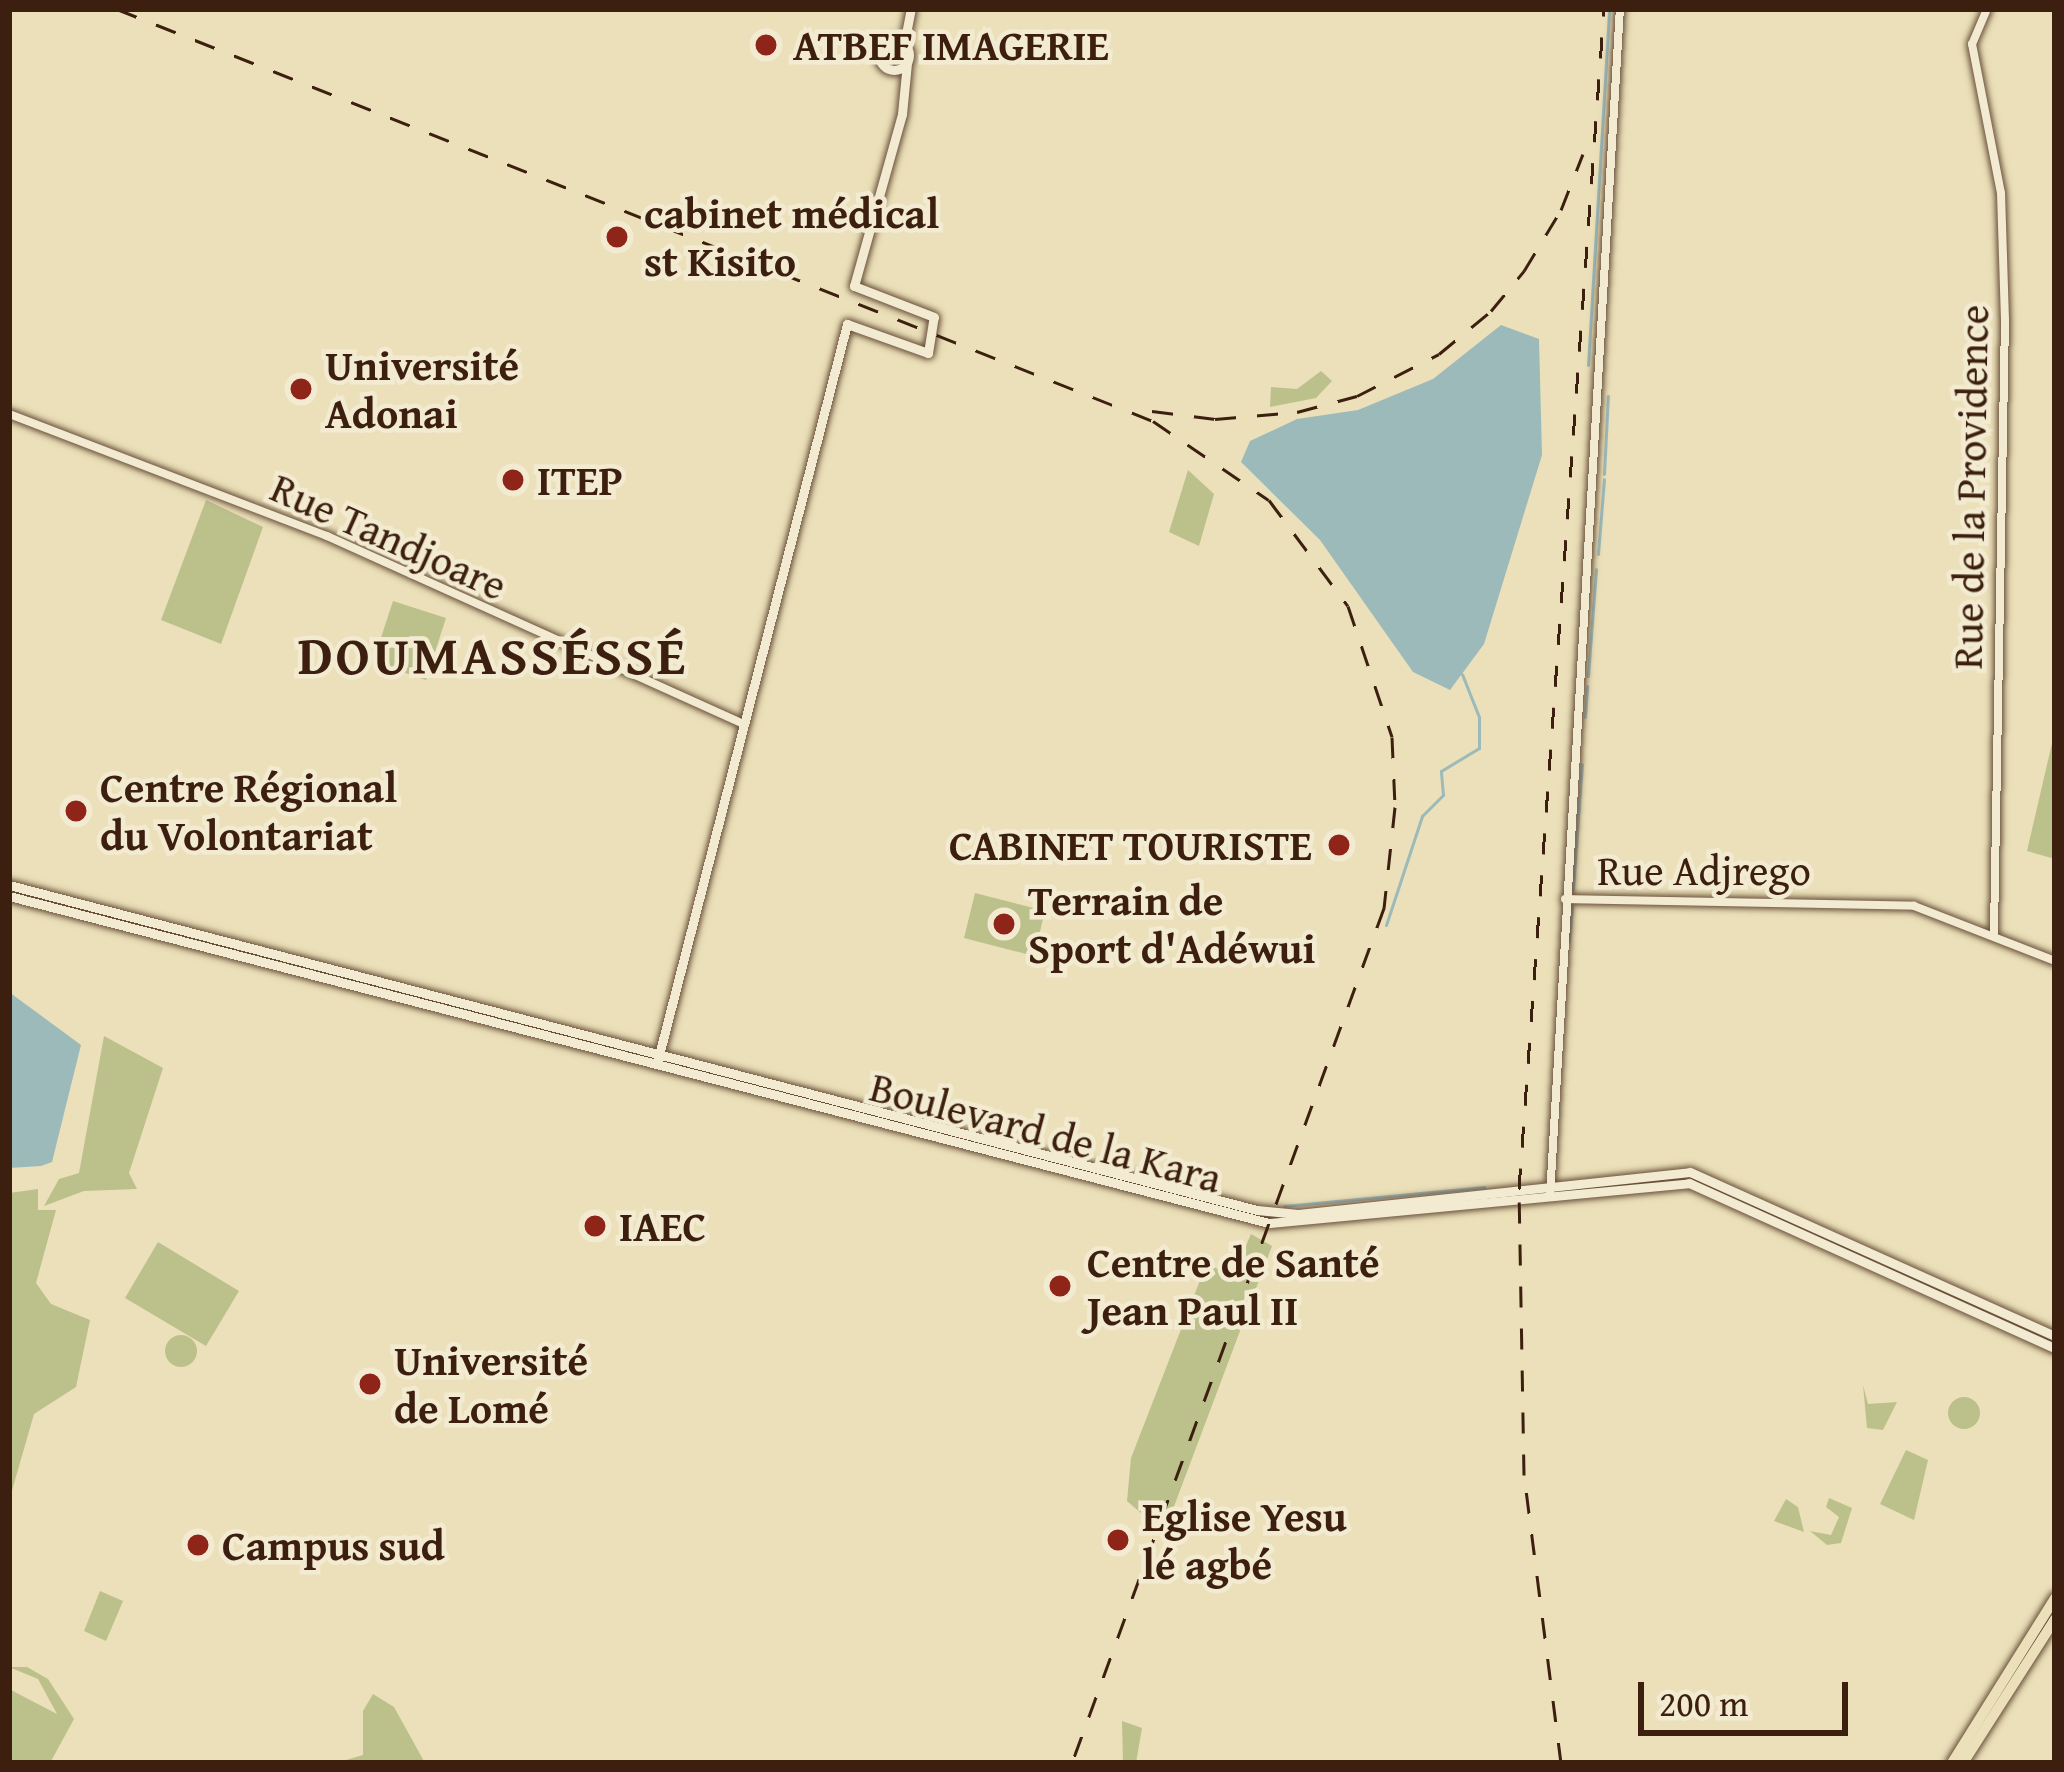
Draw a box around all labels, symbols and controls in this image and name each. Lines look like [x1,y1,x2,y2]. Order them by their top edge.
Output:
place label: ATBEF IMAGERIE [793,20,1109,70]
marker: ATBEF IMAGERIE [750,29,782,61]
place label: cabinet médical st Kisito [644,188,939,286]
marker: cabinet médical st Kisito [601,221,633,253]
street label: Rue de la Providence [1942,304,1998,670]
place label: Université Adonai [325,340,519,439]
marker: Université Adonai [288,376,314,402]
place label: ITEP [537,455,623,505]
street label: Rue Tandjoare [263,462,515,610]
marker: ITEP [500,467,526,493]
district label: DOUMASSÉSSÉ [298,623,688,687]
place label: Centre Régional du Volontariat [100,762,397,860]
marker: Centre Régional du Volontariat [63,798,89,824]
place label: CABINET TOURISTE [949,820,1312,870]
marker: CABINET TOURISTE [1323,829,1355,861]
street label: Rue Adjrego [1597,845,1811,895]
place label: Terrain de Sport d'Adéwui [1028,875,1316,974]
marker: Terrain de Sport d'Adéwui [991,911,1017,937]
street label: Boulevard de la Kara [865,1061,1227,1203]
place label: IAEC [619,1201,706,1251]
marker: IAEC [582,1213,608,1239]
place label: Centre de Santé Jean Paul II [1087,1237,1380,1336]
marker: Centre de Santé Jean Paul II [1044,1270,1076,1302]
place label: Université de Lomé [394,1335,588,1434]
marker: Université de Lomé [357,1371,383,1397]
place label: Eglise Yesu lé agbé [1142,1491,1347,1589]
place label: Campus sud [222,1520,445,1570]
marker: Eglise Yesu lé agbé [1105,1527,1131,1553]
marker: Campus sud [185,1532,211,1558]
scale bar [1644,1658,1854,1732]
text: 200 m [1659,1676,1748,1729]

